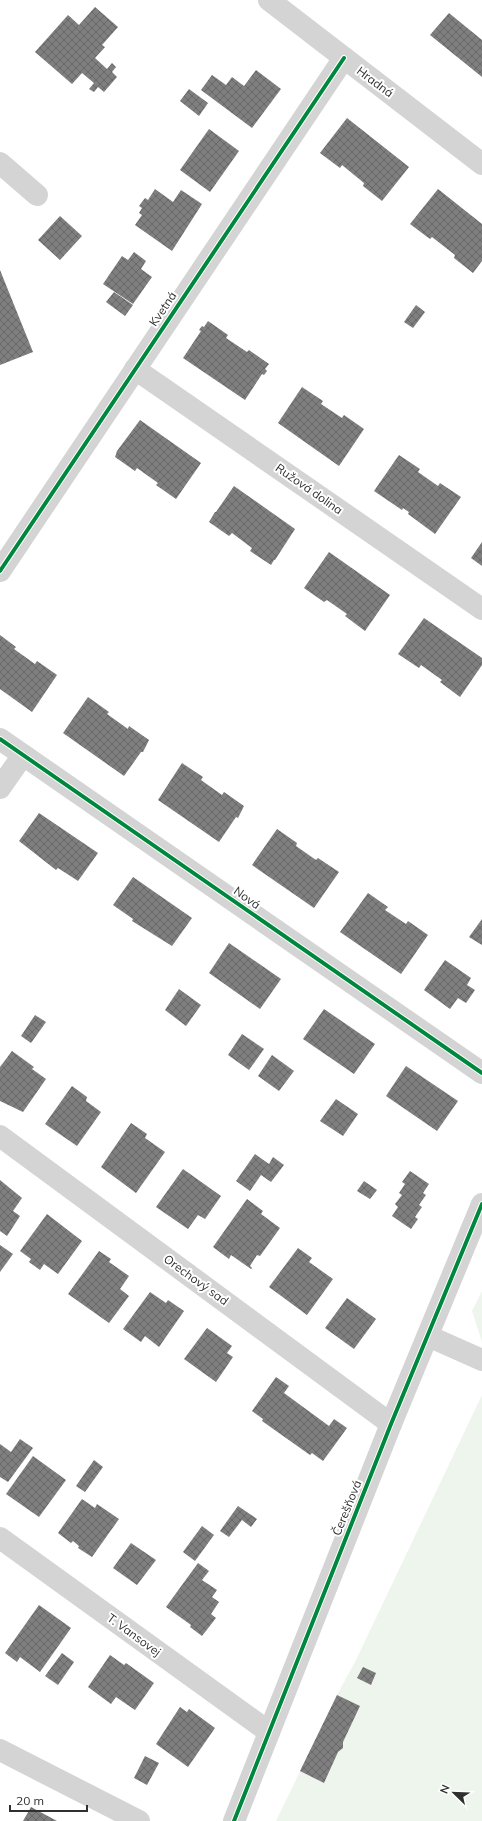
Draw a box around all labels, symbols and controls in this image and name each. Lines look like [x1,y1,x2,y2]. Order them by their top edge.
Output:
street label: Hradná [354,63,397,100]
street label: Kvetná [146,289,180,329]
street label: Ružová dolina [273,460,346,517]
street label: Nová [231,883,264,912]
street label: Orechový sad [161,1251,232,1308]
street label: Čerešňová [329,1478,364,1538]
street label: T. Vansovej [105,1610,164,1659]
north arrow [434,1773,474,1813]
text: N [437,1783,453,1796]
scale bar [10,1787,87,1813]
text: 20 m [16,1793,44,1808]

